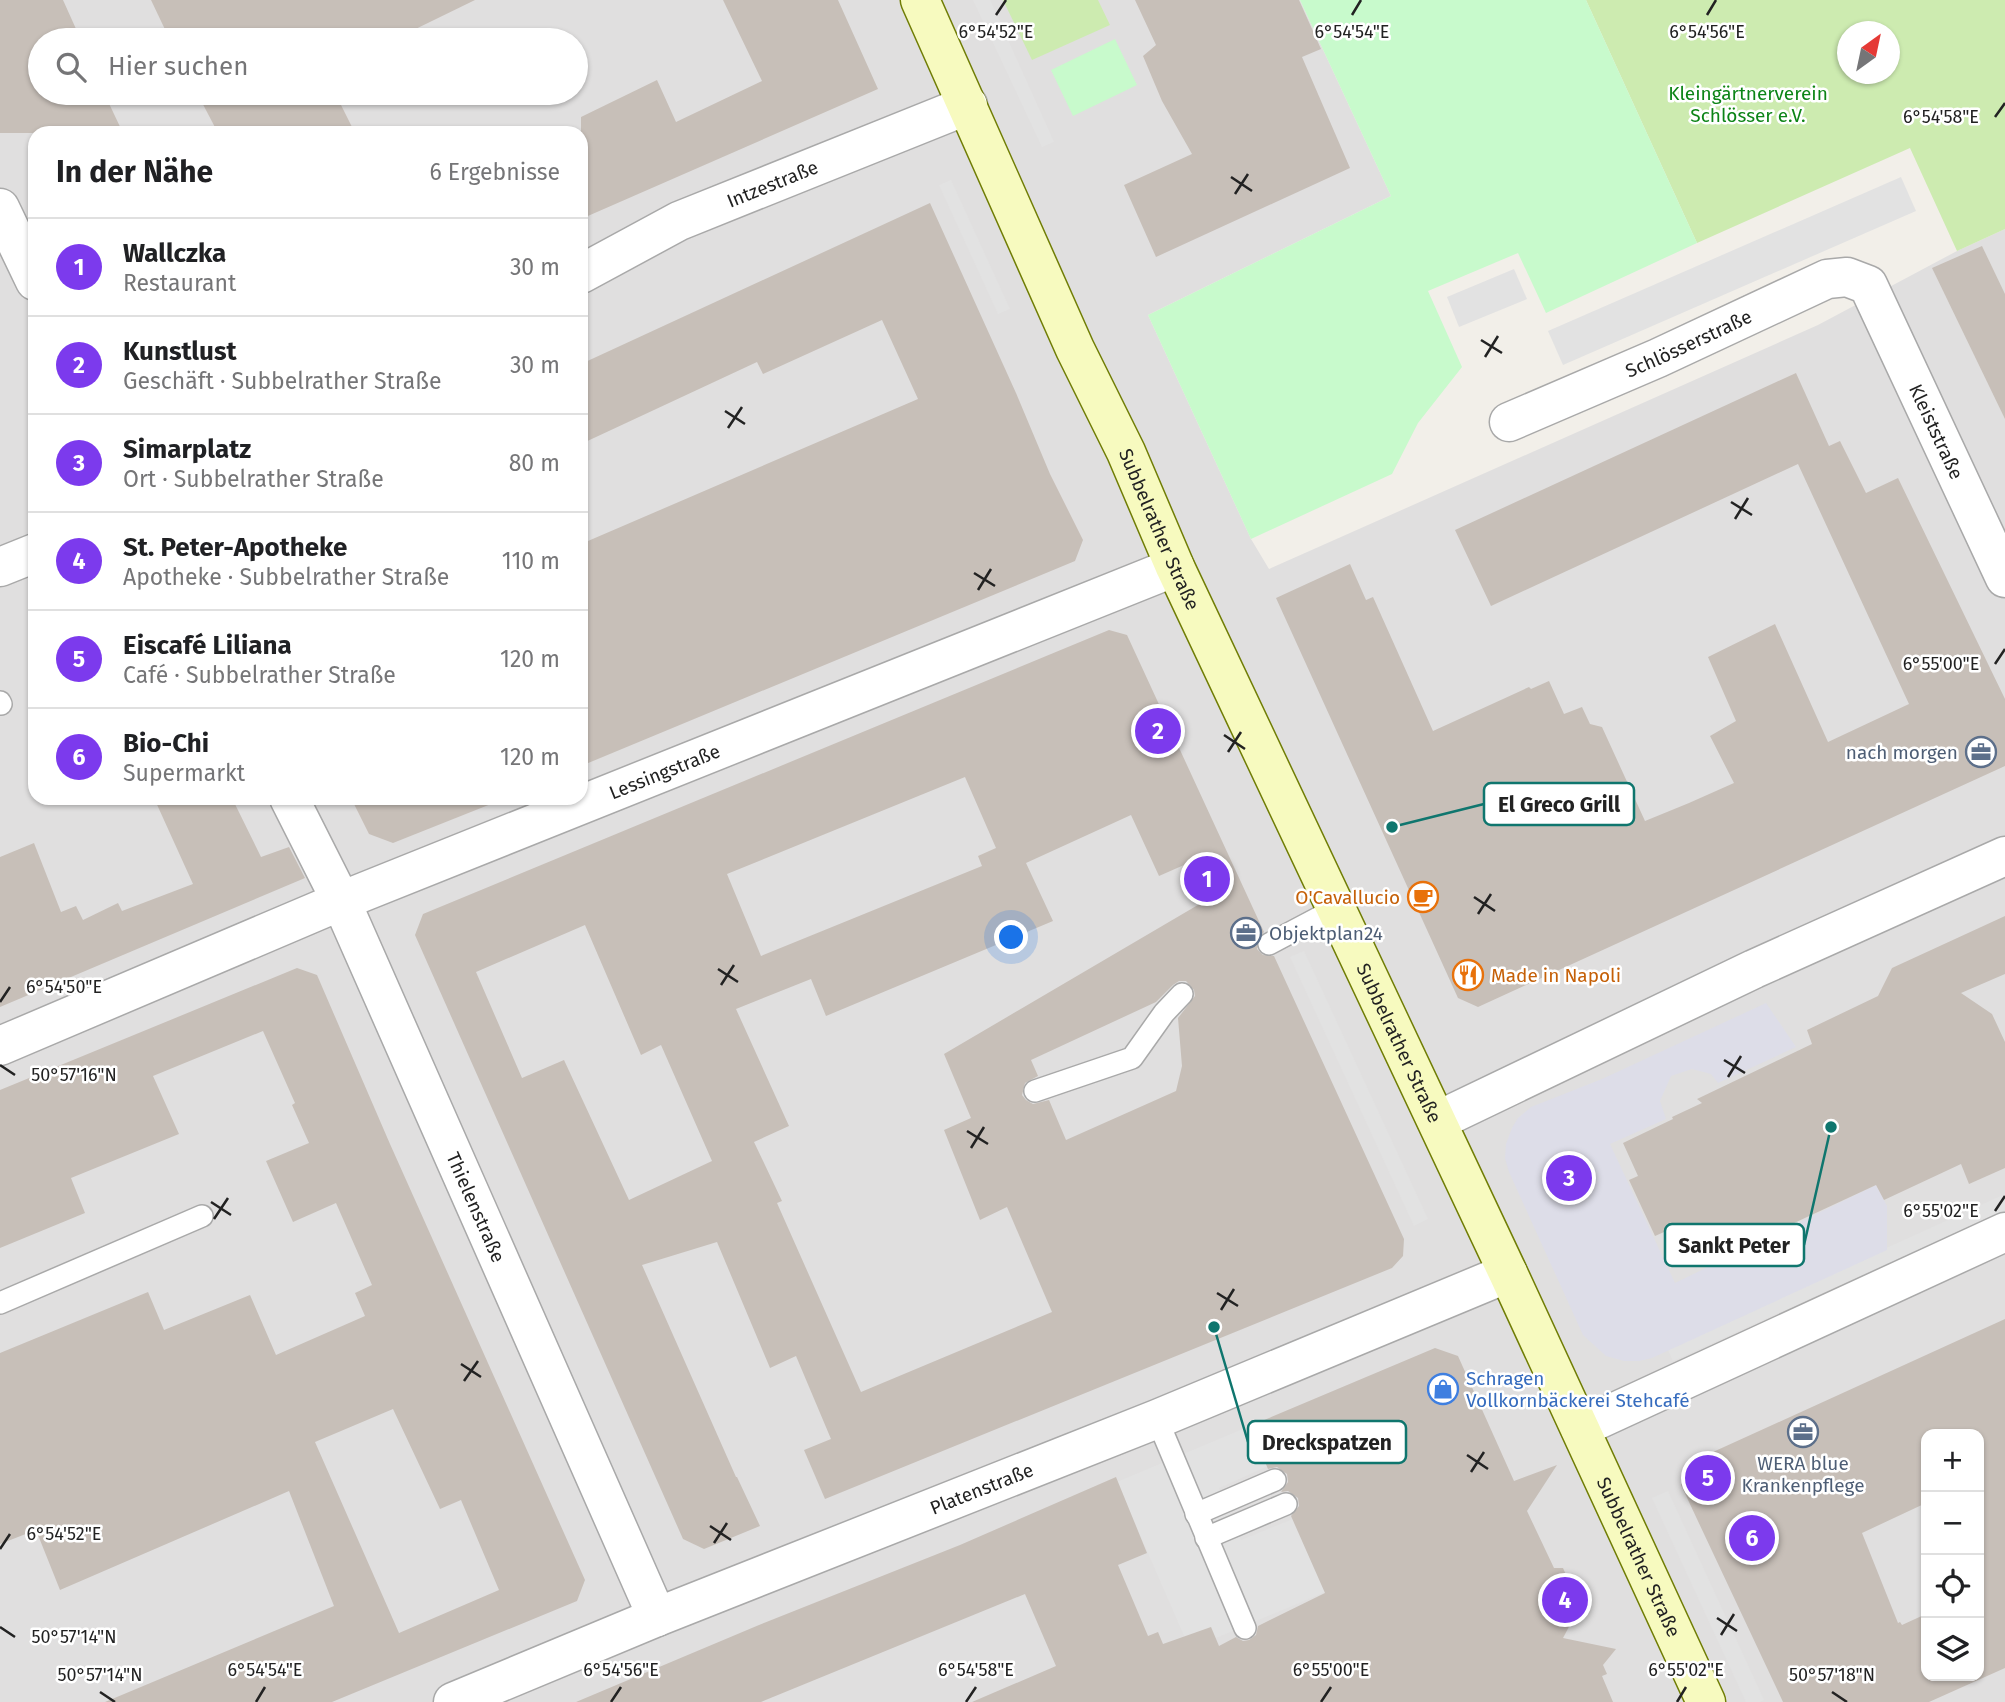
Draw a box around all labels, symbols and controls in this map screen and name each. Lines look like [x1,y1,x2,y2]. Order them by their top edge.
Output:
text: 6°54'52"E [959,21,1034,43]
text: 6°54'54"E [1315,21,1389,43]
text: 6°54'56"E [1669,21,1745,43]
north arrow [1837,21,1900,84]
search box [28,28,588,105]
icon: search [52,48,90,86]
text: Hier suchen [108,51,248,82]
park label: Kleingärtnerverein Schlösser e.V. [1668,82,1828,127]
text: 6°54'58"E [1903,106,1979,128]
text: In der Nähe [56,154,213,190]
street label: Intzestraße [723,155,822,213]
text: 6 Ergebnisse [429,158,560,186]
text: Wallczka [123,238,226,269]
text: 1 [74,253,84,281]
text: 30 m [510,253,560,281]
text: Restaurant [123,269,236,297]
street label: Schlösserstraße [1622,305,1756,383]
text: Kunstlust [123,336,237,367]
text: 2 [73,351,85,379]
text: 30 m [510,351,560,379]
text: Geschäft · Subbelrather Straße [123,367,441,395]
street label: Kleiststraße [1904,380,1968,483]
text: Simarplatz [123,434,251,465]
street label: Subbelrather Straße [1114,445,1205,614]
text: 3 [73,449,85,477]
text: 80 m [509,449,560,477]
text: Ort · Subbelrather Straße [123,465,384,493]
text: St. Peter-Apotheke [123,532,347,563]
text: 4 [73,547,86,575]
text: 110 m [502,547,560,575]
text: Apotheke · Subbelrather Straße [123,563,449,591]
text: Eiscafé Liliana [123,630,292,661]
text: 5 [73,645,85,673]
text: 120 m [500,645,560,673]
text: 6°55'00"E [1903,653,1979,675]
text: Café · Subbelrather Straße [123,661,396,689]
pin: 2 [1135,705,1181,757]
text: Bio-Chi [123,728,209,759]
office icon: nach morgen [1964,735,1998,769]
street label: Lessingstraße [606,739,724,804]
place label: nach morgen [1846,741,1958,764]
text: 6 [73,743,85,771]
text: 120 m [500,743,560,771]
text: Supermarkt [123,759,245,787]
callout: El Greco Grill [1484,783,1634,825]
text: El Greco Grill [1498,792,1621,818]
pin: 1 [1184,853,1230,905]
cafe icon: O'Cavallucio [1406,880,1440,914]
place label: O'Cavallucio [1295,886,1400,909]
office icon: Objektplan24 [1229,916,1263,950]
your location [994,920,1028,954]
place label: Objektplan24 [1269,922,1383,945]
restaurant icon: Made in Napoli [1451,958,1485,992]
street label: Subbelrather Straße [1352,960,1446,1127]
place label: Made in Napoli [1491,964,1621,987]
text: 6°54'50"E [26,976,102,998]
text: 50°57'16"N [31,1064,117,1086]
street label: Thielenstraße [441,1149,510,1266]
pin: 3 [1546,1152,1592,1204]
text: 6°55'02"E [1903,1200,1979,1222]
callout: Sankt Peter [1665,1224,1804,1266]
text: Sankt Peter [1678,1233,1790,1259]
place label: Schragen Vollkornbäckerei Stehcafé [1466,1367,1690,1412]
shop icon: Schragen Vollkornbäckerei Stehcafé [1426,1372,1460,1406]
office icon: WERA blue Krankenpflege [1786,1415,1820,1449]
callout: Dreckspatzen [1248,1421,1406,1463]
map controls [1921,1429,1984,1681]
button: + [1921,1429,1984,1492]
text: Dreckspatzen [1262,1430,1392,1456]
pin: 5 [1685,1452,1731,1504]
place label: WERA blue Krankenpflege [1741,1452,1865,1497]
street label: Platenstraße [927,1458,1037,1520]
street label: Subbelrather Straße [1592,1473,1685,1641]
button: − [1921,1492,1984,1555]
pin: 6 [1729,1512,1775,1564]
text: 6°54'52"E [27,1523,102,1545]
button: locate [1921,1555,1984,1618]
pin: 4 [1542,1574,1588,1626]
button: layers [1921,1618,1984,1681]
text: 50°57'14"N [31,1626,117,1648]
text: 6°54'54"E [228,1659,302,1681]
text: 6°54'56"E [583,1659,659,1681]
text: 6°54'58"E [938,1659,1014,1681]
text: 6°55'00"E [1293,1659,1369,1681]
text: 6°55'02"E [1648,1659,1724,1681]
text: 50°57'14"N [57,1664,143,1686]
text: 50°57'18"N [1789,1664,1875,1686]

